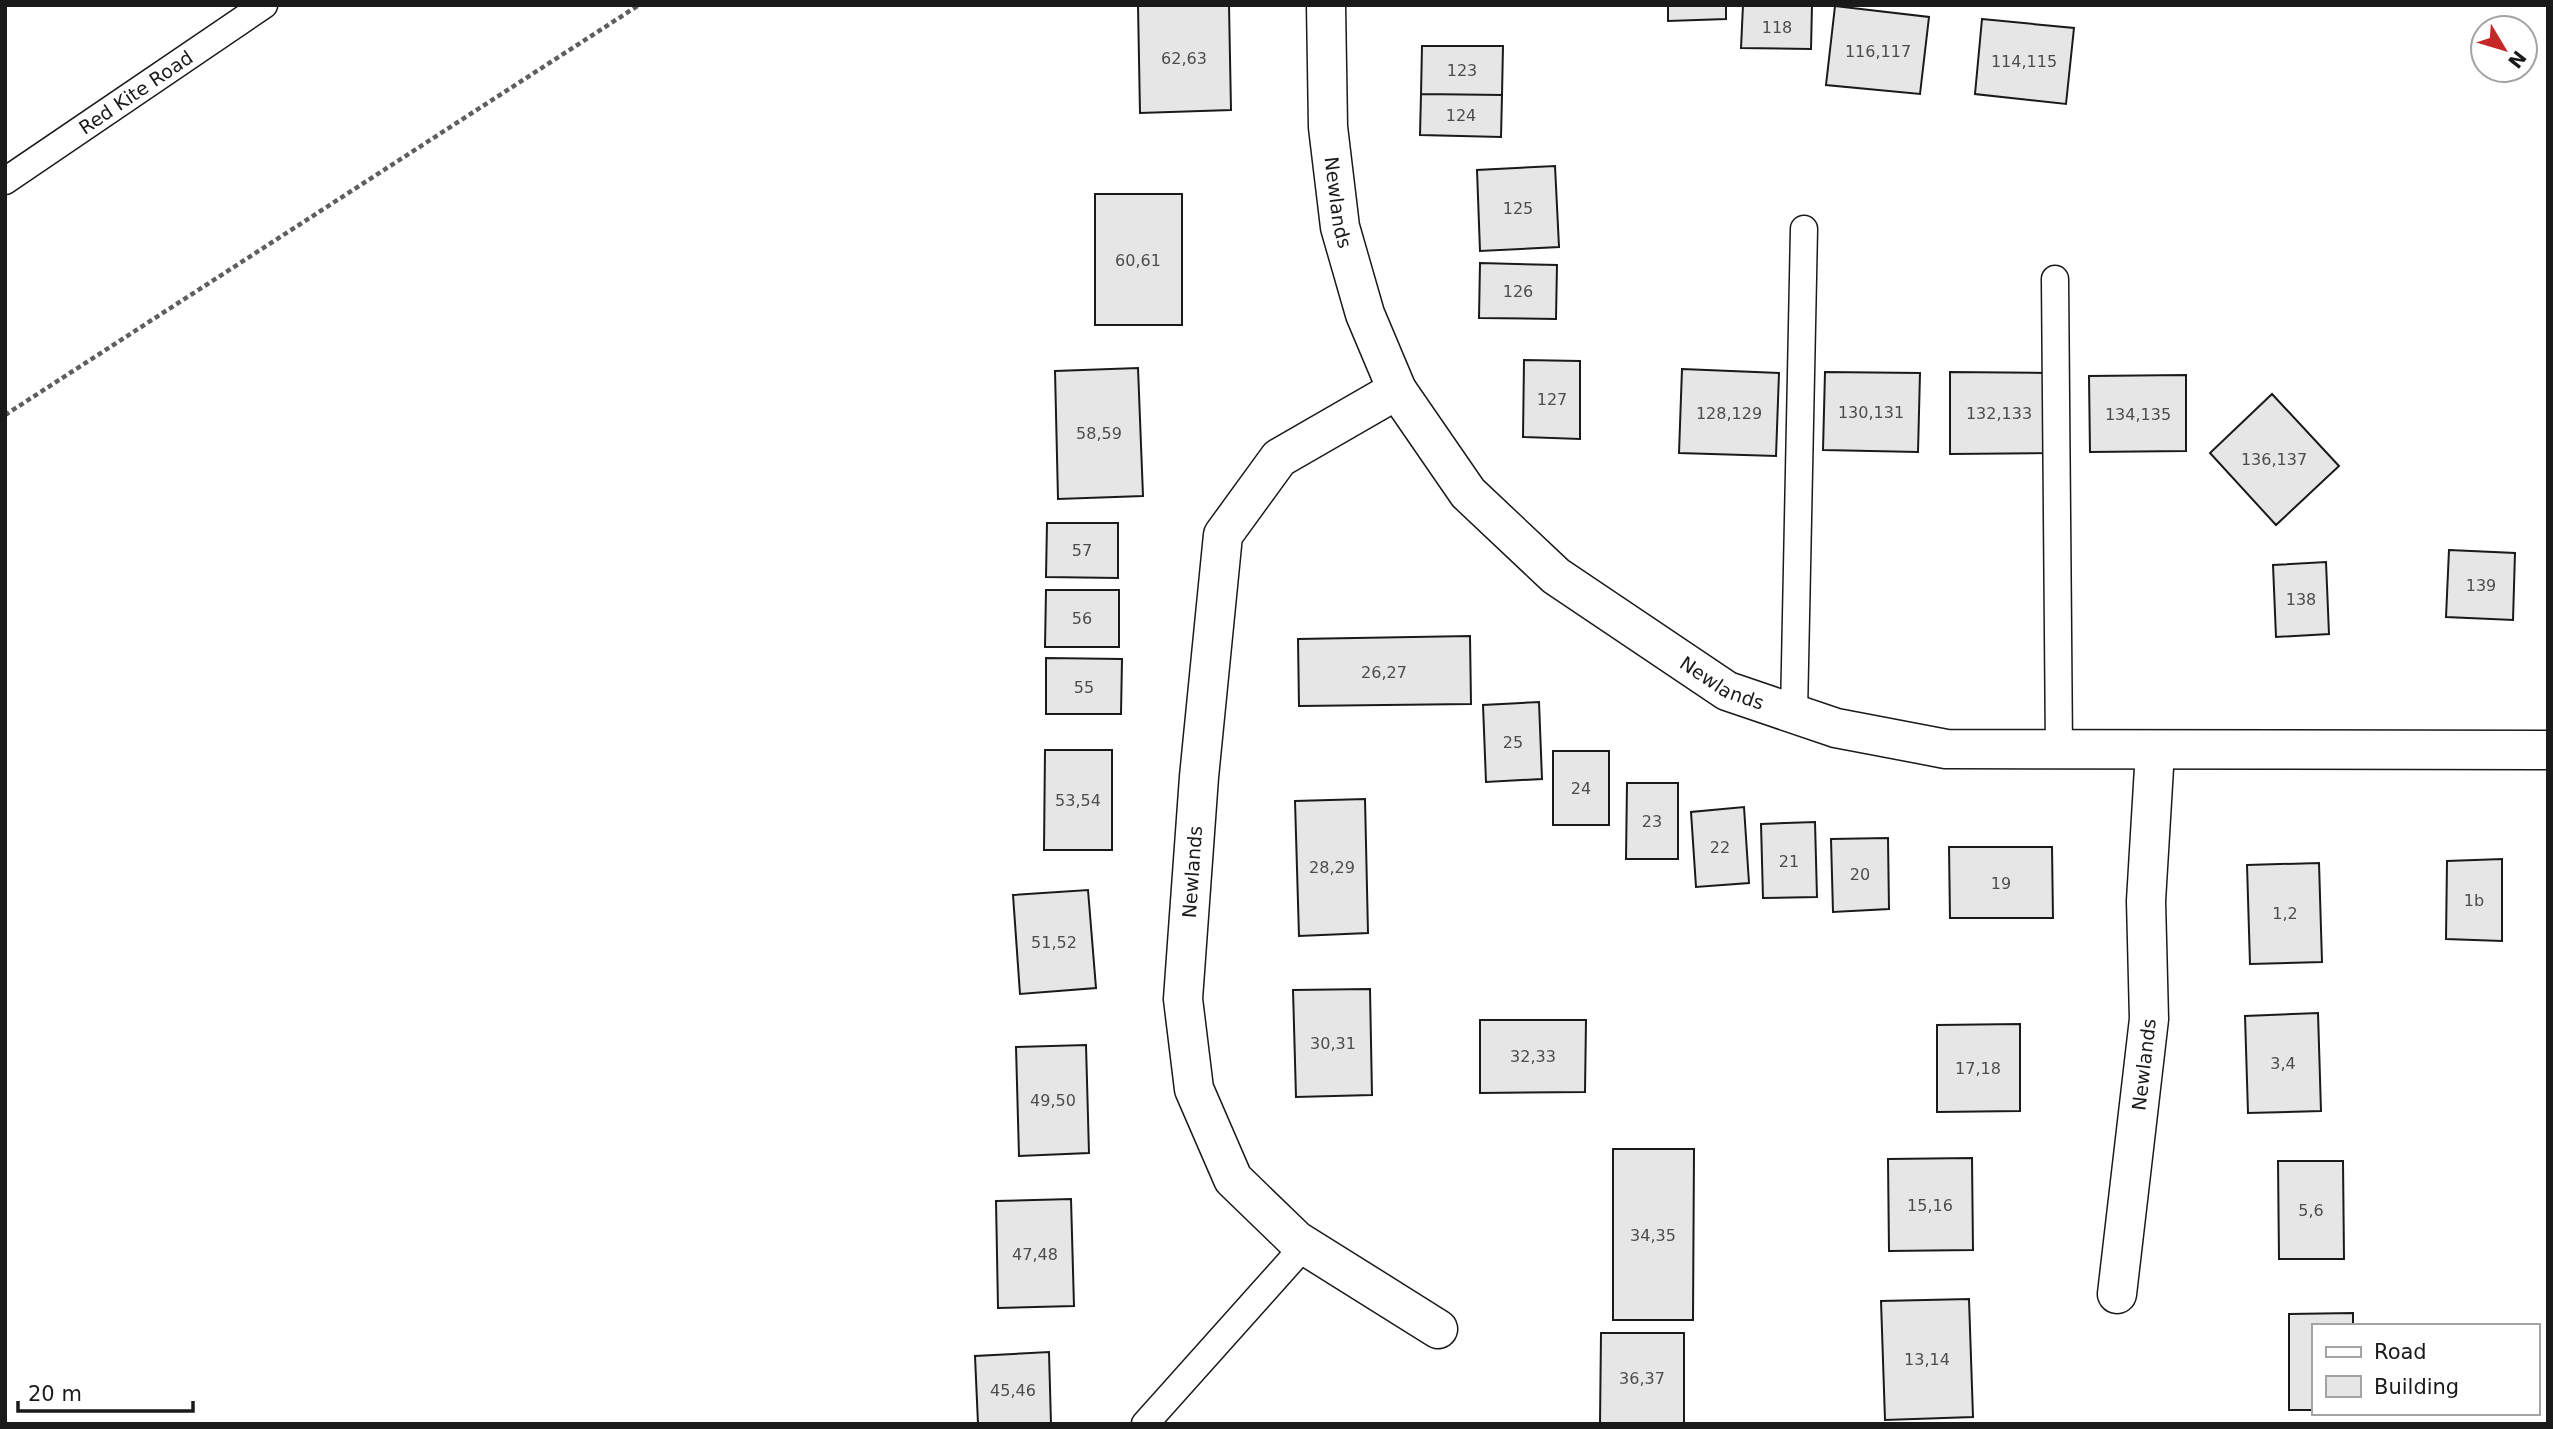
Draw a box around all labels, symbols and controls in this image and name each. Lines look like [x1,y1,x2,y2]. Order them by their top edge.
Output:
north arrow [2469,14,2539,84]
house number: 118 [1762,18,1792,37]
house number: 116,117 [1845,42,1911,61]
street label: Red Kite Road [75,46,197,139]
text: N [2504,46,2531,73]
house number: 62,63 [1161,49,1207,68]
house number: 114,115 [1991,52,2057,71]
house number: 123 [1447,61,1477,80]
house number: 124 [1446,106,1476,125]
street label: Newlands [1321,155,1357,251]
house number: 125 [1503,199,1533,218]
house number: 60,61 [1115,251,1161,270]
house number: 126 [1503,282,1533,301]
house number: 127 [1537,390,1567,409]
house number: 130,131 [1838,403,1904,422]
house number: 128,129 [1696,404,1762,423]
house number: 132,133 [1966,404,2032,423]
house number: 134,135 [2105,405,2171,424]
house number: 58,59 [1076,424,1122,443]
house number: 136,137 [2241,450,2307,469]
house number: 57 [1072,541,1092,560]
house number: 139 [2466,576,2496,595]
house number: 138 [2286,590,2316,609]
house number: 56 [1072,609,1092,628]
street label: Newlands [1676,652,1767,714]
house number: 26,27 [1361,663,1407,682]
house number: 55 [1074,678,1094,697]
house number: 25 [1503,733,1523,752]
house number: 24 [1571,779,1591,798]
house number: 53,54 [1055,791,1101,810]
house number: 23 [1642,812,1662,831]
street label: Newlands [1178,825,1206,919]
house number: 22 [1710,838,1730,857]
house number: 21 [1779,852,1799,871]
house number: 28,29 [1309,858,1355,877]
house number: 20 [1850,865,1870,884]
house number: 19 [1991,874,2011,893]
house number: 1b [2464,891,2484,910]
house number: 1,2 [2272,904,2298,923]
house number: 51,52 [1031,933,1077,952]
street label: Newlands [2127,1017,2160,1112]
house number: 30,31 [1310,1034,1356,1053]
house number: 32,33 [1510,1047,1556,1066]
house number: 3,4 [2270,1054,2296,1073]
house number: 17,18 [1955,1059,2001,1078]
house number: 49,50 [1030,1091,1076,1110]
house number: 15,16 [1907,1196,1953,1215]
house number: 5,6 [2298,1201,2324,1220]
house number: 34,35 [1630,1226,1676,1245]
house number: 47,48 [1012,1245,1058,1264]
legend [2312,1324,2539,1415]
text: Road [2374,1340,2427,1364]
house number: 13,14 [1904,1350,1950,1369]
house number: 36,37 [1619,1369,1665,1388]
scale bar [18,1370,192,1414]
text: Building [2374,1375,2459,1399]
house number: 45,46 [990,1381,1036,1400]
text: 20 m [28,1382,82,1406]

